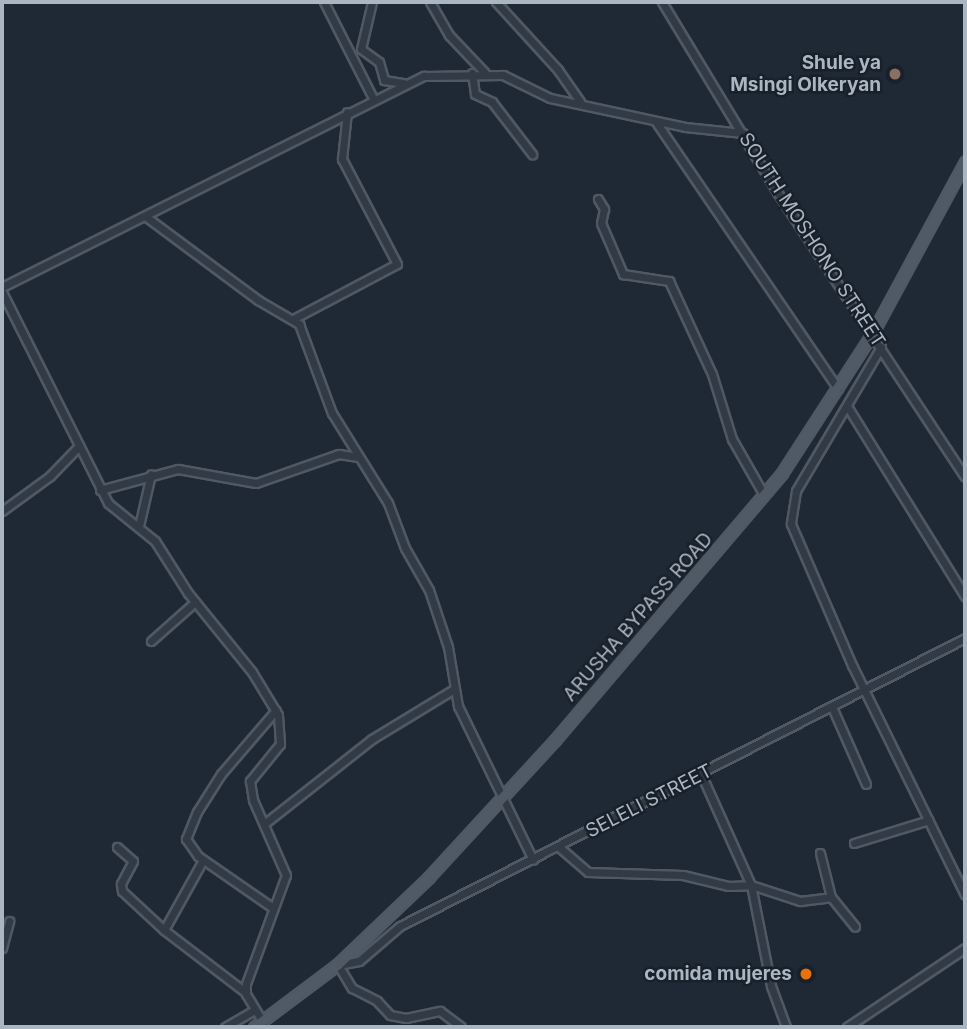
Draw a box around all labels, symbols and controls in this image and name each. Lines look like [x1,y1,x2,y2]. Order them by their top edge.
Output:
place label: Shule ya Msingi Olkeryan [730,52,881,96]
marker: Shule ya Msingi Olkeryan [887,66,903,82]
street label: SOUTH MOSHONO STREET [734,128,890,352]
street label: ARUSHA BYPASS ROAD [559,528,717,706]
street label: SELELI STREET [582,759,716,843]
place label: comida mujeres [644,963,792,985]
marker: comida mujeres [798,966,814,982]

